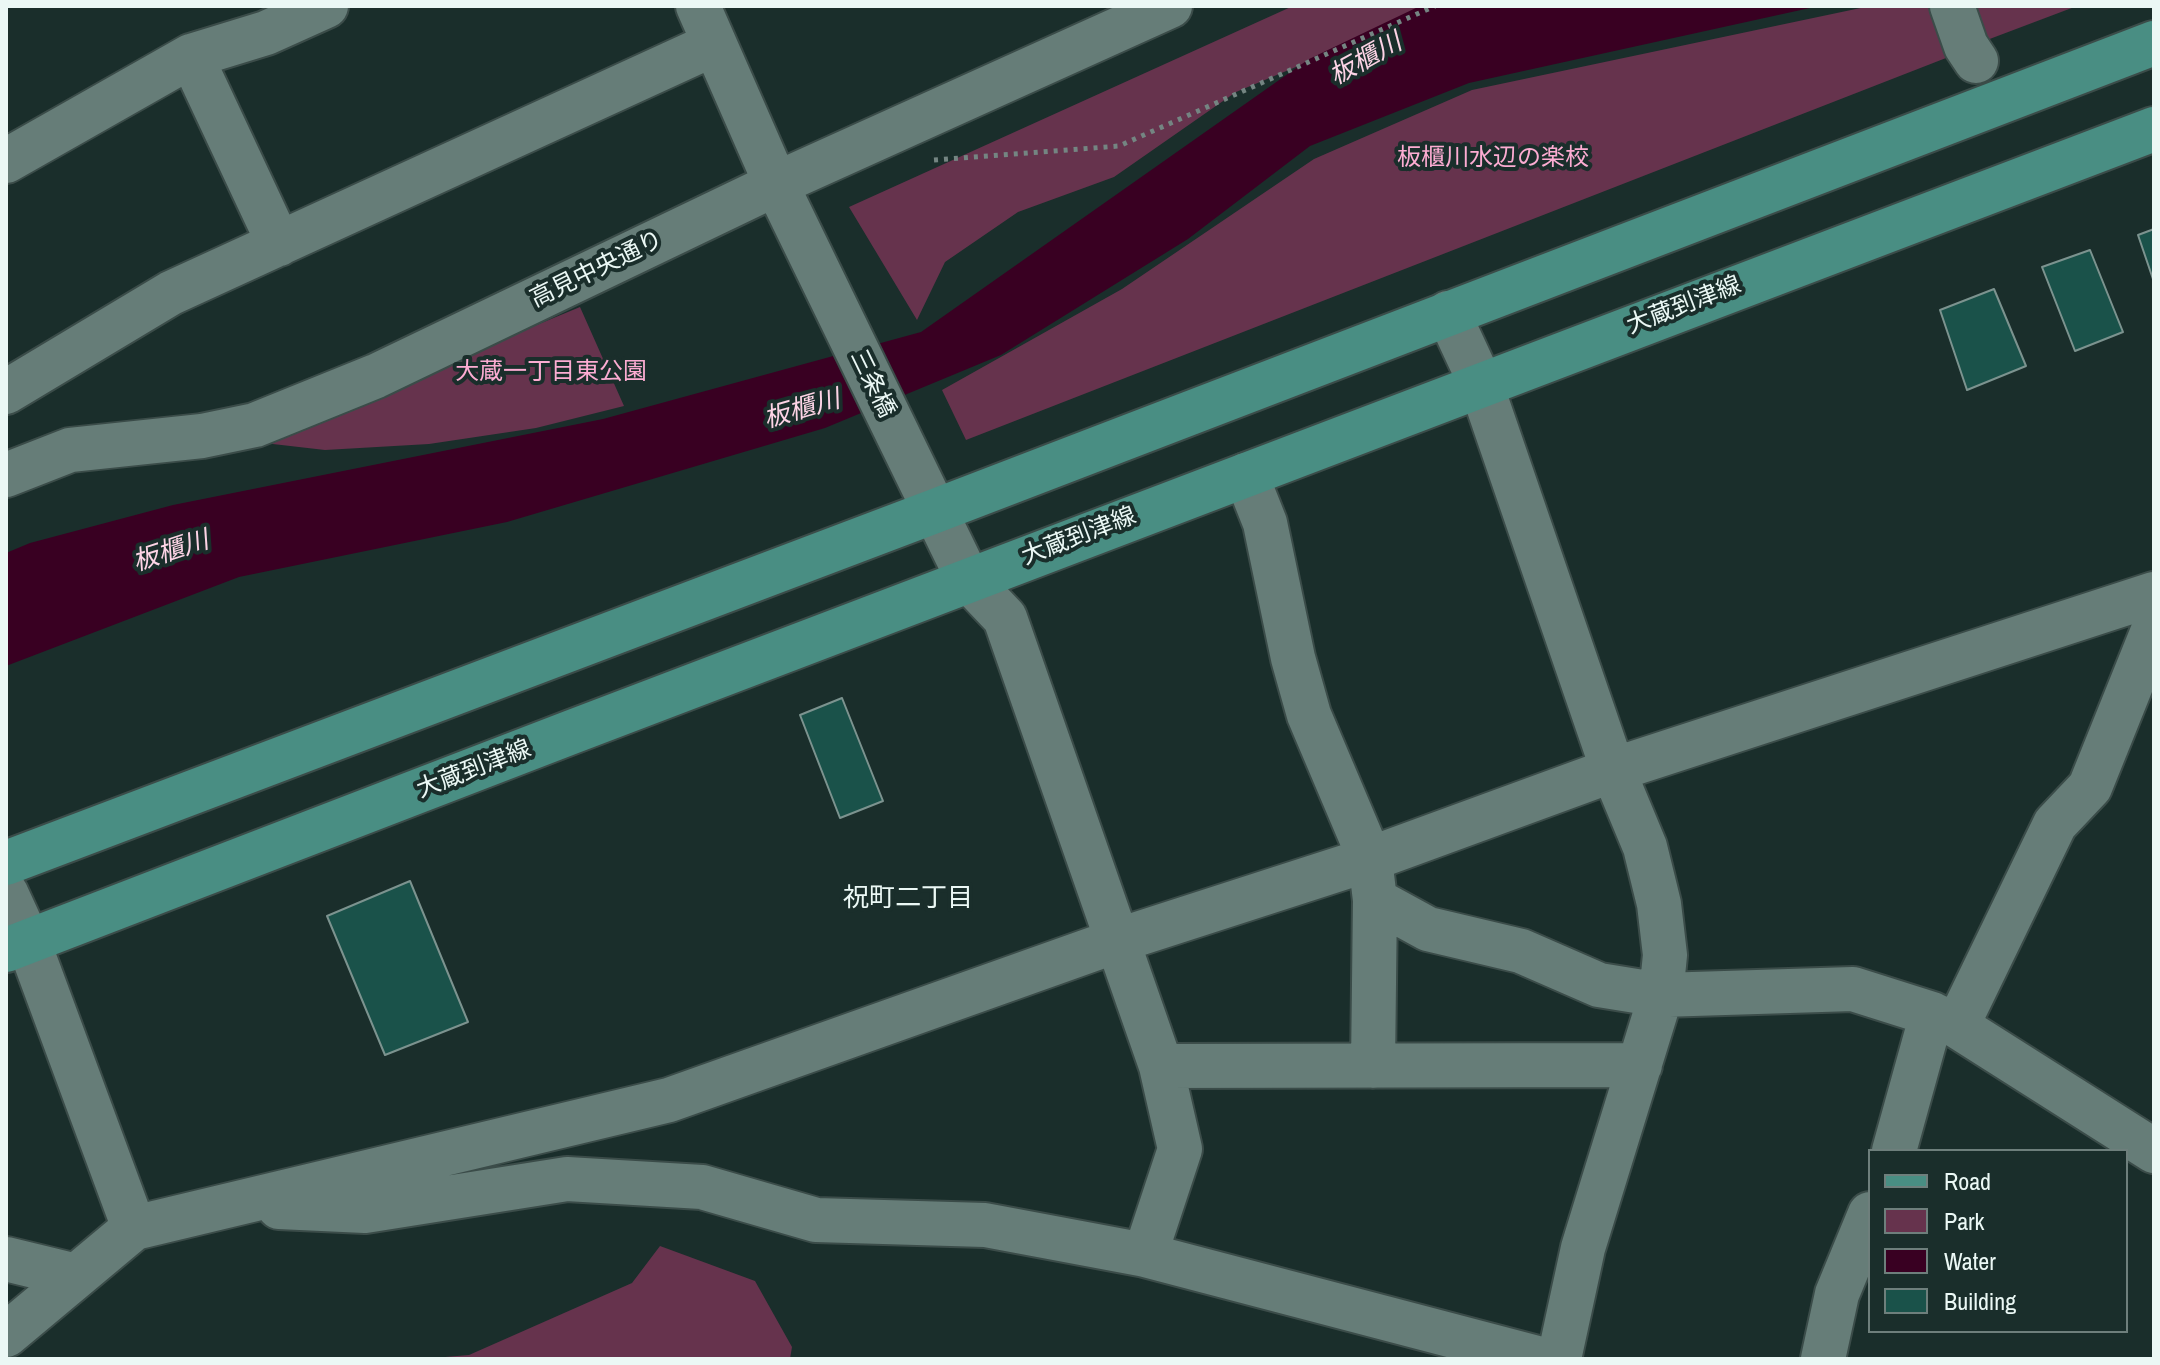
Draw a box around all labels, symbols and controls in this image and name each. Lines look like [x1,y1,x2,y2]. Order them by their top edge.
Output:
water label: 板櫃川 [1324,27,1408,93]
park label: 板櫃川水辺の楽校 [1397,145,1589,173]
street label: 高見中央通り [526,225,668,315]
street label: 大蔵到津線 [1623,271,1745,341]
street label: 三条橋 [843,345,901,423]
park label: 大蔵一丁目東公園 [455,359,647,387]
water label: 板櫃川 [760,384,844,436]
street label: 大蔵到津線 [1018,502,1140,572]
water label: 板櫃川 [129,525,213,579]
street label: 大蔵到津線 [413,735,535,805]
district label: 祝町二丁目 [843,883,973,915]
legend [1868,1149,2128,1333]
text: Road [1944,1165,1991,1197]
text: Park [1944,1205,1984,1237]
text: Water [1944,1245,1996,1277]
text: Building [1944,1285,2016,1317]

